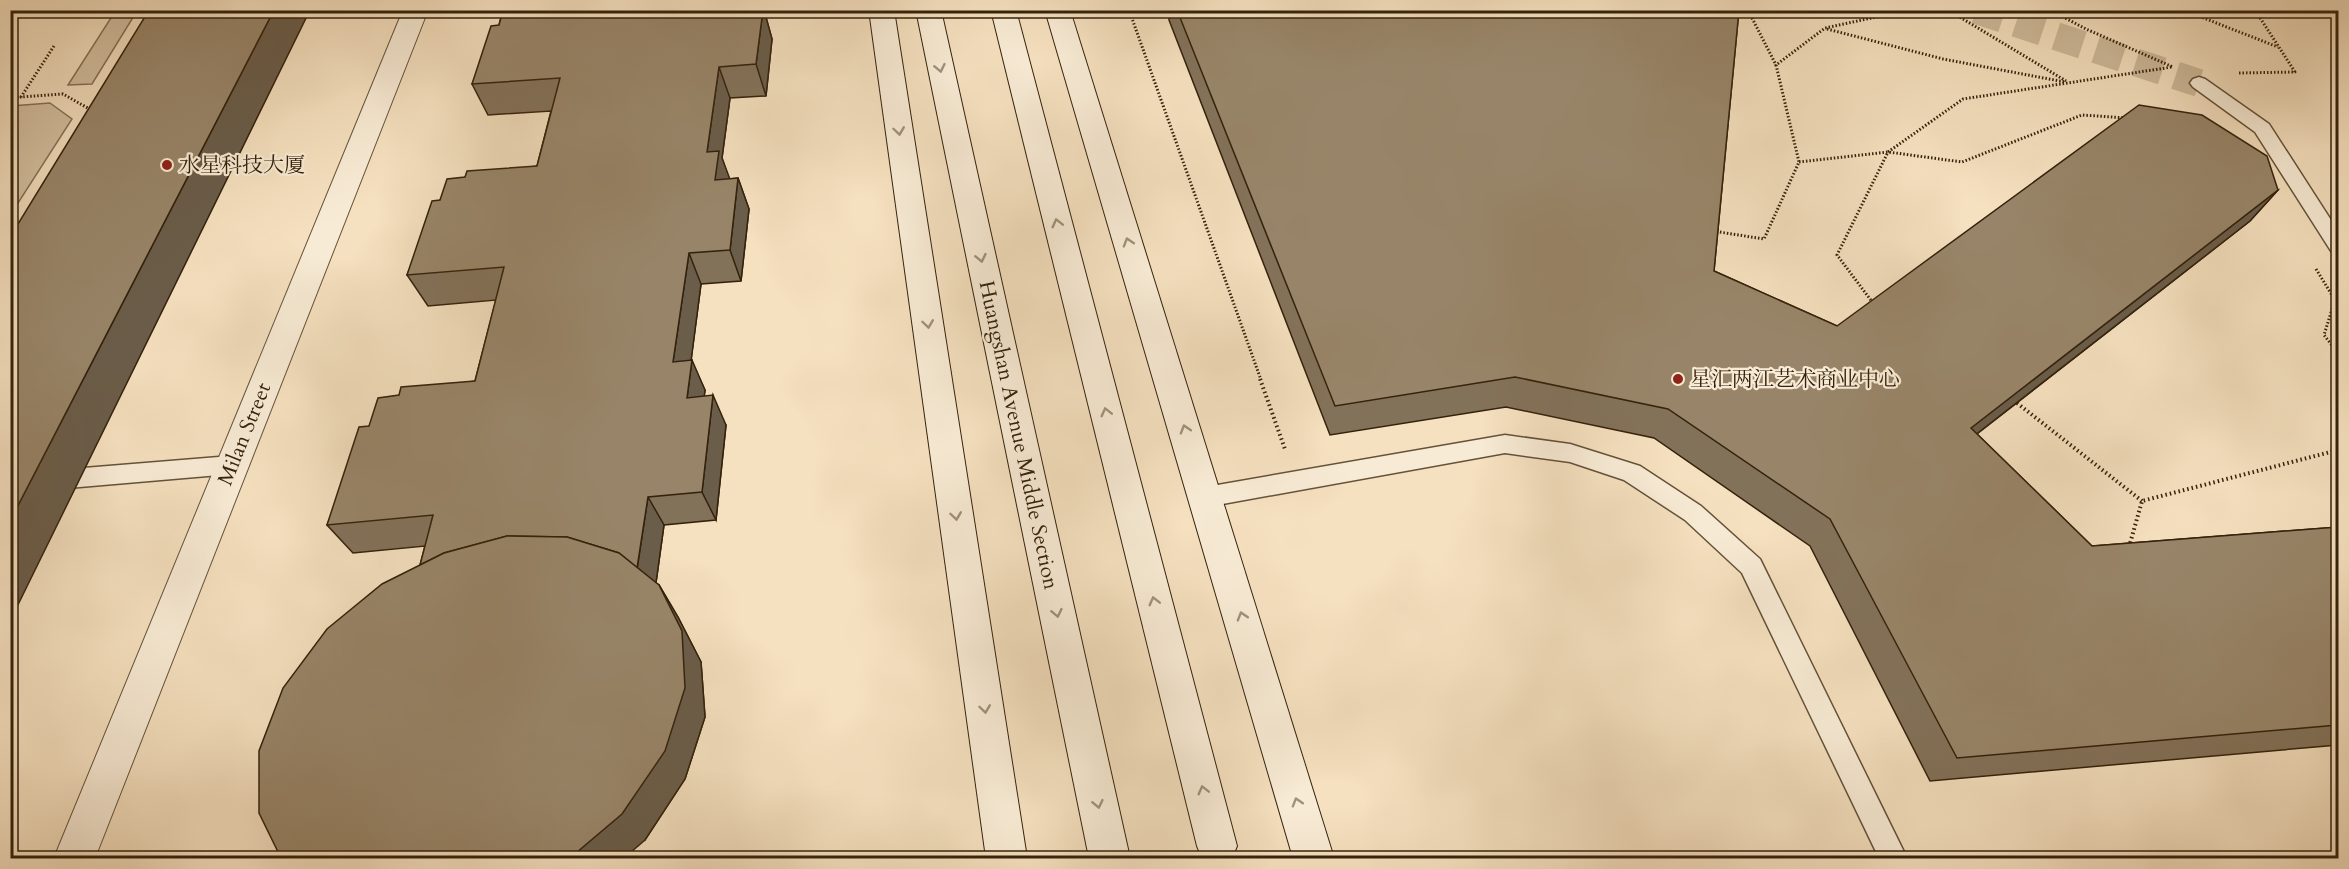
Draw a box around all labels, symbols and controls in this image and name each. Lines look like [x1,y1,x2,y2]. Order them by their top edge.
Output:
one-way arrow [933,62,946,72]
one-way arrow [892,126,904,135]
place label: 水星科技大厦 [179,151,305,180]
marker: 水星科技大厦 [160,158,174,172]
one-way arrow [1052,218,1065,228]
one-way arrow [1123,238,1135,248]
one-way arrow [974,253,987,263]
street label: Huangshan Avenue Middle Section [972,278,1065,592]
one-way arrow [921,319,933,328]
place label: 星汇两江艺术商业中心 [1690,365,1900,394]
marker: 星汇两江艺术商业中心 [1671,372,1685,386]
street label: Milan Street [211,378,278,490]
one-way arrow [1100,407,1113,417]
one-way arrow [1180,424,1192,435]
one-way arrow [950,512,962,521]
one-way arrow [1149,596,1162,606]
one-way arrow [1050,608,1063,618]
one-way arrow [1237,611,1249,622]
one-way arrow [978,705,990,714]
one-way arrow [1197,785,1210,795]
one-way arrow [1292,798,1304,808]
one-way arrow [1091,799,1104,809]

